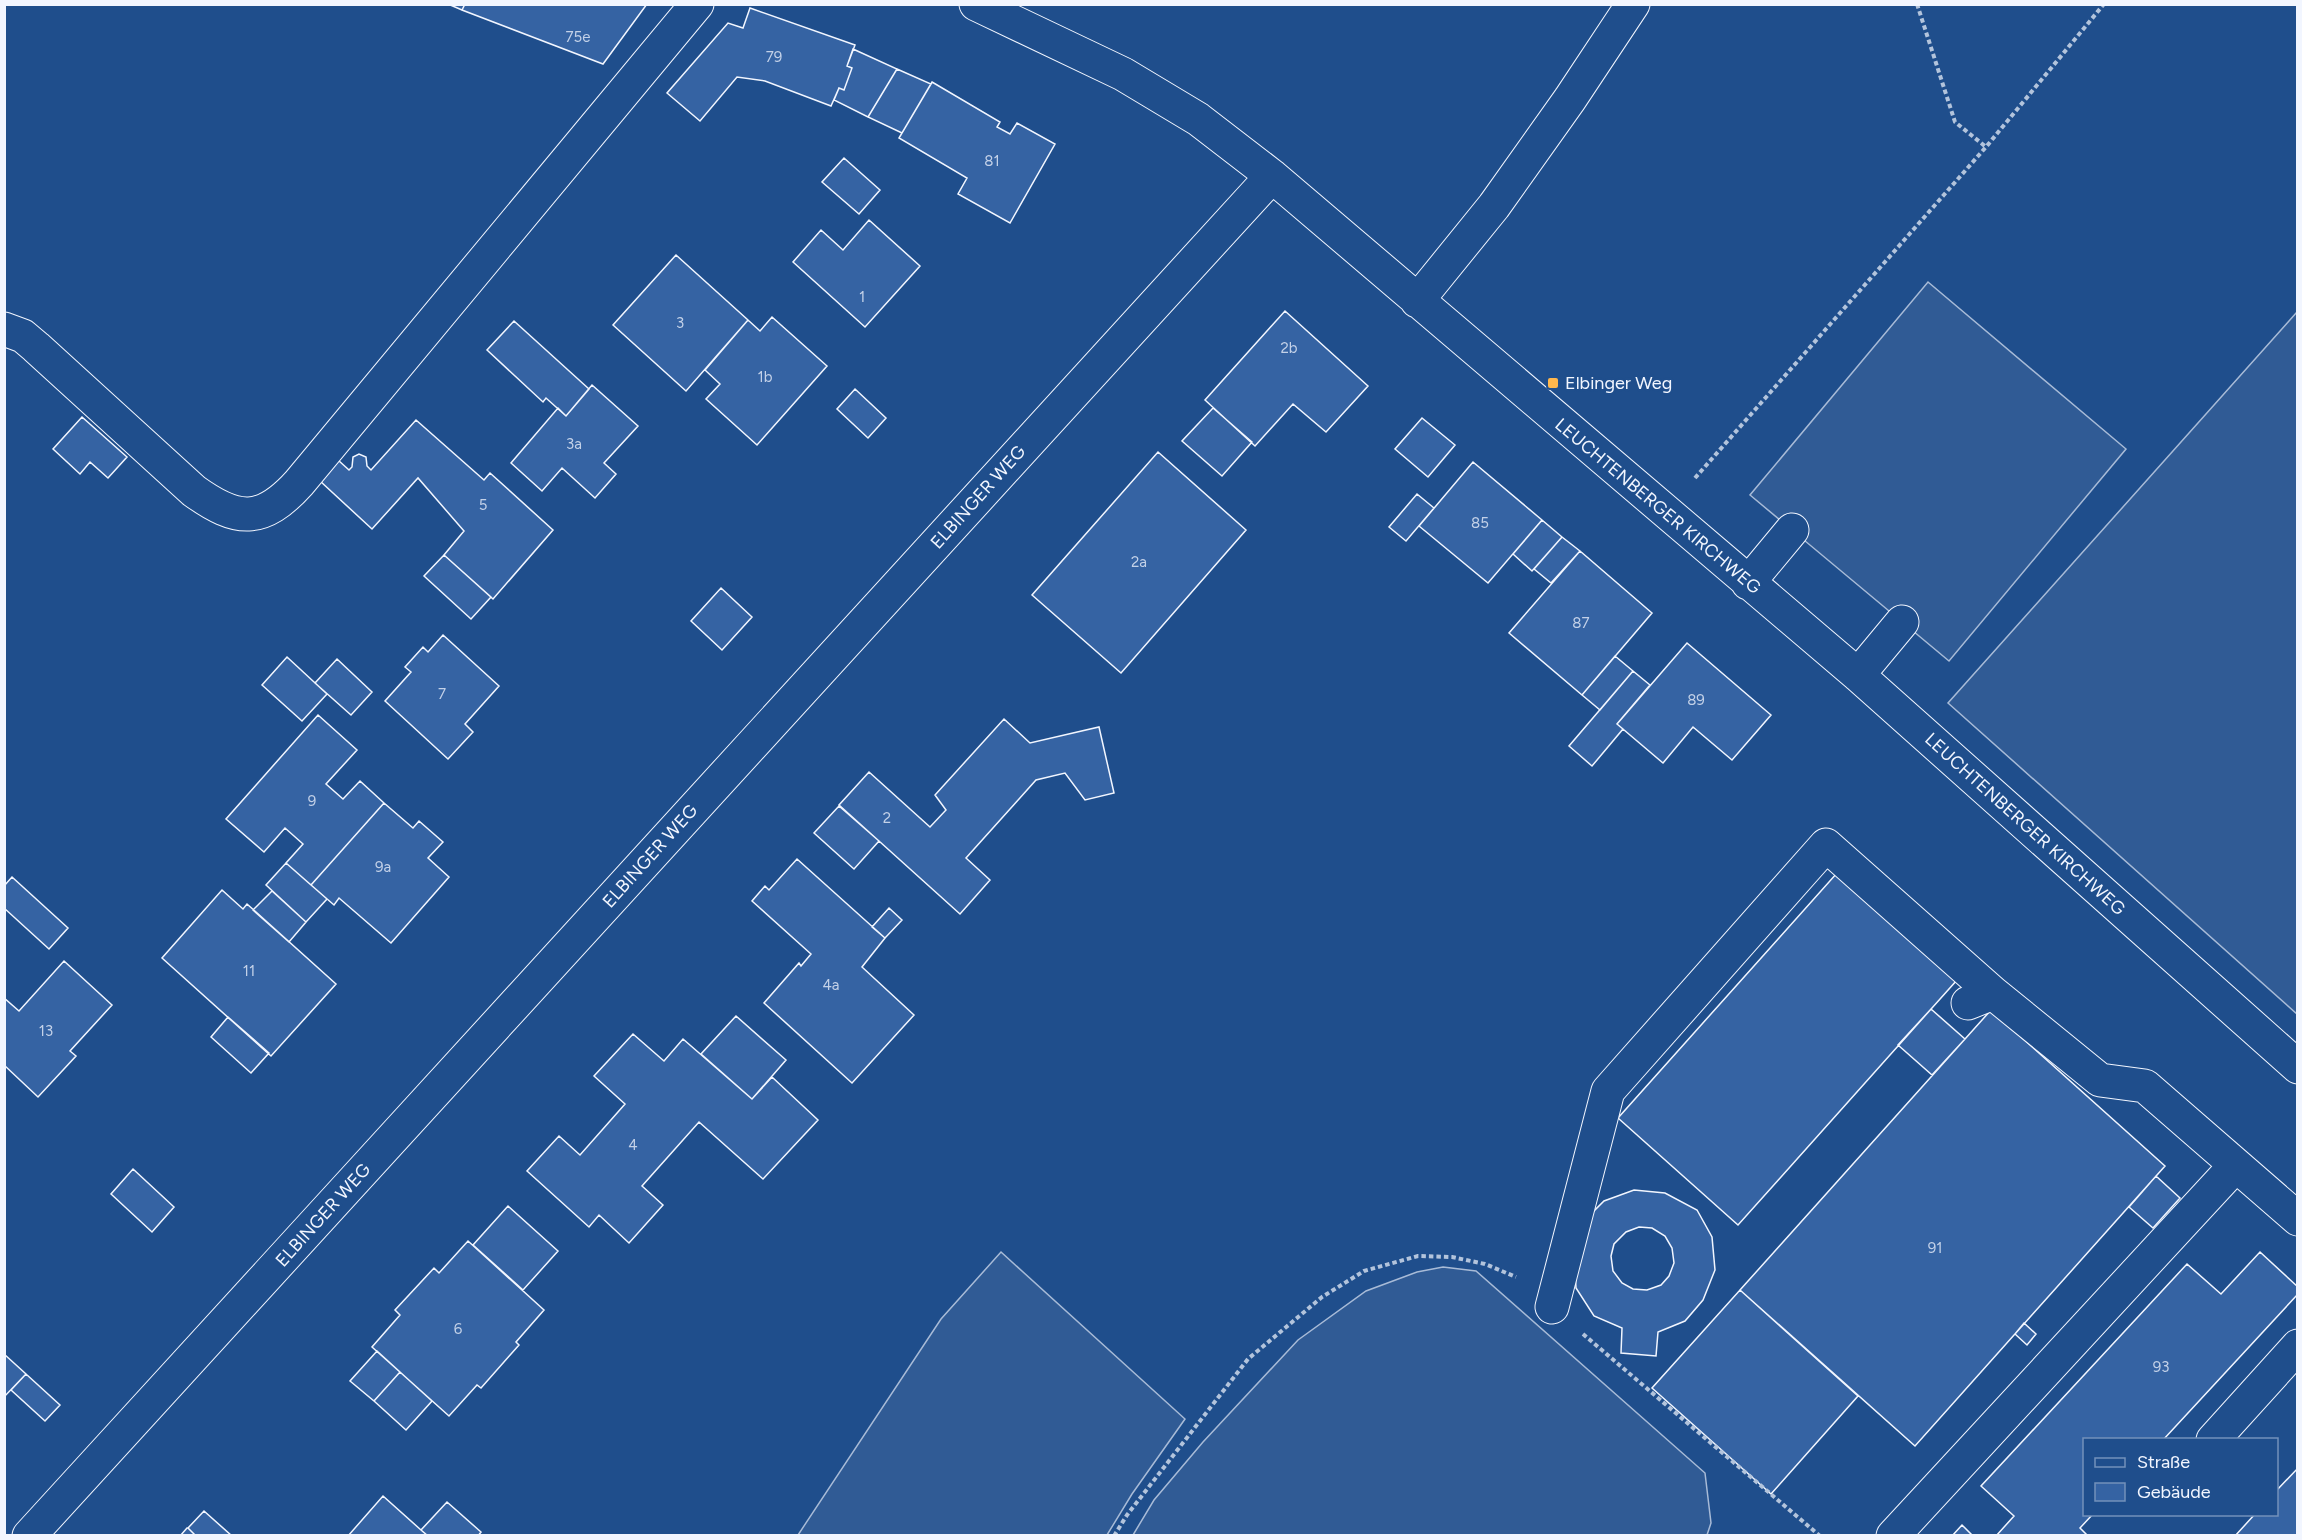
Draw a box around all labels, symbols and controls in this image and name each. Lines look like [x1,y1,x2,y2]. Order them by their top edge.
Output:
house number: 75e [566,28,590,46]
house number: 79 [766,48,782,66]
house number: 81 [984,152,1000,170]
house number: 1 [859,288,865,306]
house number: 3 [676,314,684,332]
house number: 2b [1280,339,1298,357]
house number: 1b [758,368,773,386]
place label: Elbinger Weg [1565,372,1672,394]
marker: Elbinger Weg [1546,376,1560,390]
street label: LEUCHTENBERGER KIRCHWEG [1551,413,1766,599]
house number: 3a [566,435,582,453]
street label: ELBINGER WEG [926,441,1030,553]
house number: 5 [479,496,487,514]
house number: 85 [1471,514,1489,532]
house number: 2a [1131,553,1147,571]
house number: 87 [1572,614,1590,632]
house number: 7 [438,685,446,703]
house number: 89 [1687,691,1705,709]
street label: LEUCHTENBERGER KIRCHWEG [1920,728,2130,920]
house number: 9 [308,792,316,810]
street label: ELBINGER WEG [598,800,702,912]
house number: 2 [883,809,891,827]
house number: 9a [375,858,391,876]
house number: 11 [243,962,255,980]
house number: 4a [823,976,839,994]
house number: 13 [39,1022,53,1040]
house number: 4 [628,1136,638,1154]
street label: ELBINGER WEG [271,1159,375,1271]
house number: 91 [1928,1239,1942,1257]
house number: 6 [454,1320,463,1338]
house number: 93 [2153,1358,2169,1376]
legend [2083,1438,2278,1516]
text: Straße [2137,1451,2190,1473]
text: Gebäude [2137,1481,2211,1503]

